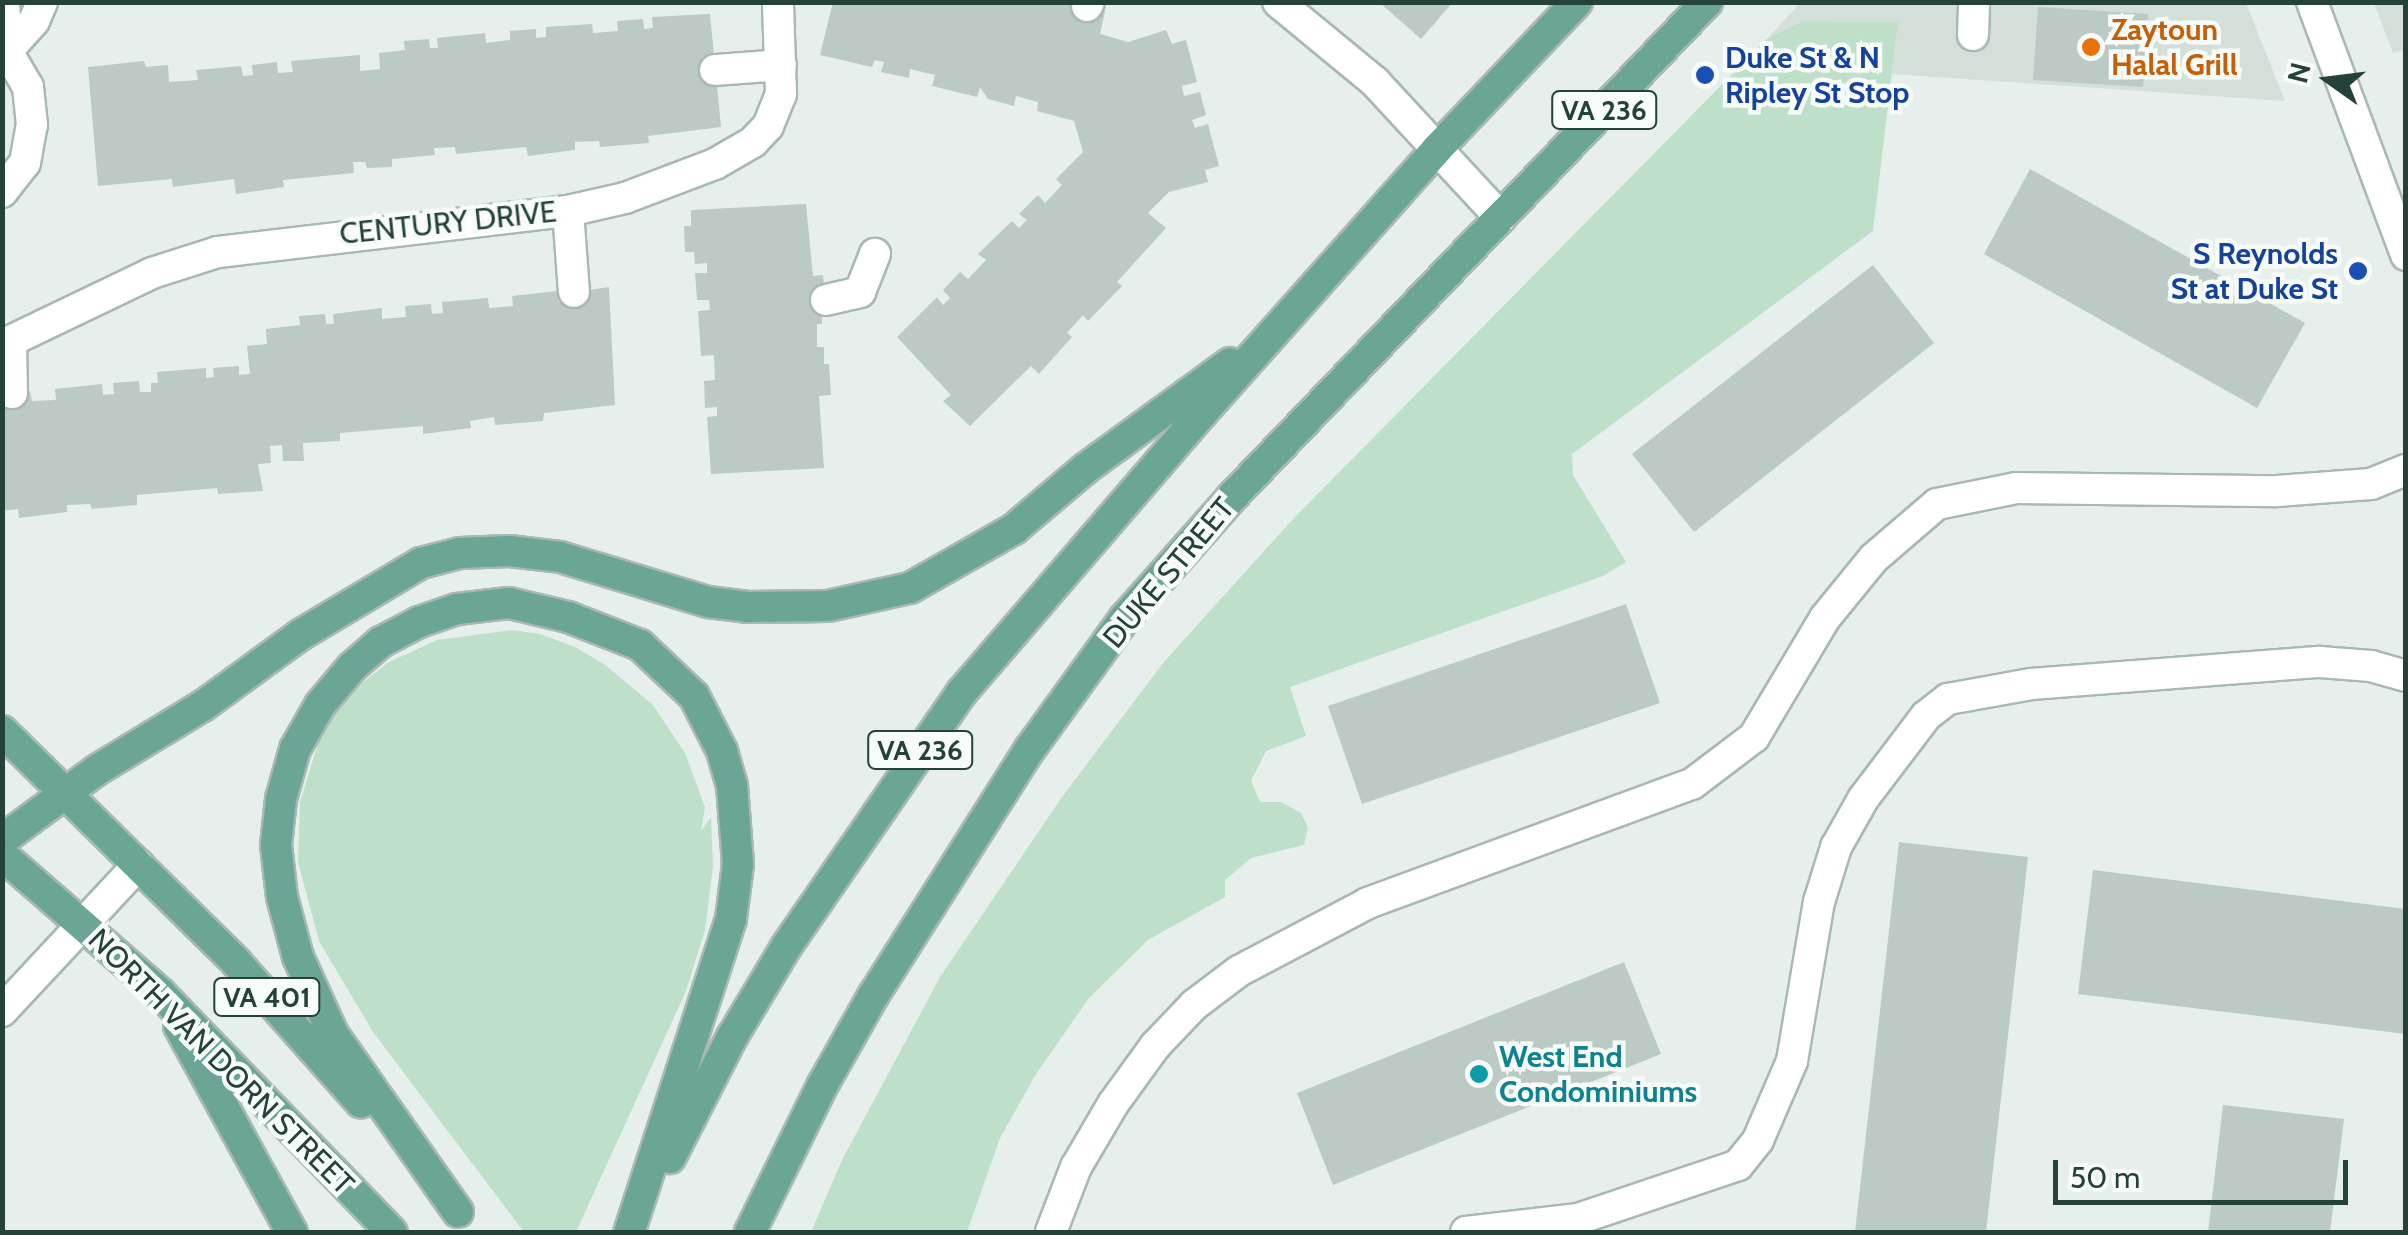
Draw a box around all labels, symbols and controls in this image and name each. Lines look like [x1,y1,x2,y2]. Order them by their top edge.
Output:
place label: Zaytoun Halal Grill [2111,12,2238,82]
north arrow [2278,30,2378,130]
marker: Zaytoun Halal Grill [2080,36,2102,58]
place label: Duke St & N Ripley St Stop [1725,40,1909,110]
text: N [2280,59,2318,86]
marker: Duke St & N Ripley St Stop [1694,64,1716,86]
road number: VA 236 [1549,87,1659,133]
street label: CENTURY DRIVE [338,194,558,252]
place label: S Reynolds St at Duke St [2171,236,2338,306]
marker: S Reynolds St at Duke St [2347,260,2369,282]
street label: DUKE STREET [1096,491,1242,655]
road number: VA 236 [865,727,975,773]
street label: NORTH VAN DORN STREET [81,922,361,1202]
road number: VA 401 [212,974,322,1020]
place label: West End Condominiums [1499,1039,1697,1110]
marker: West End Condominiums [1468,1063,1490,1085]
scale bar [2058,1140,2353,1202]
text: 50 m [2070,1159,2140,1196]

